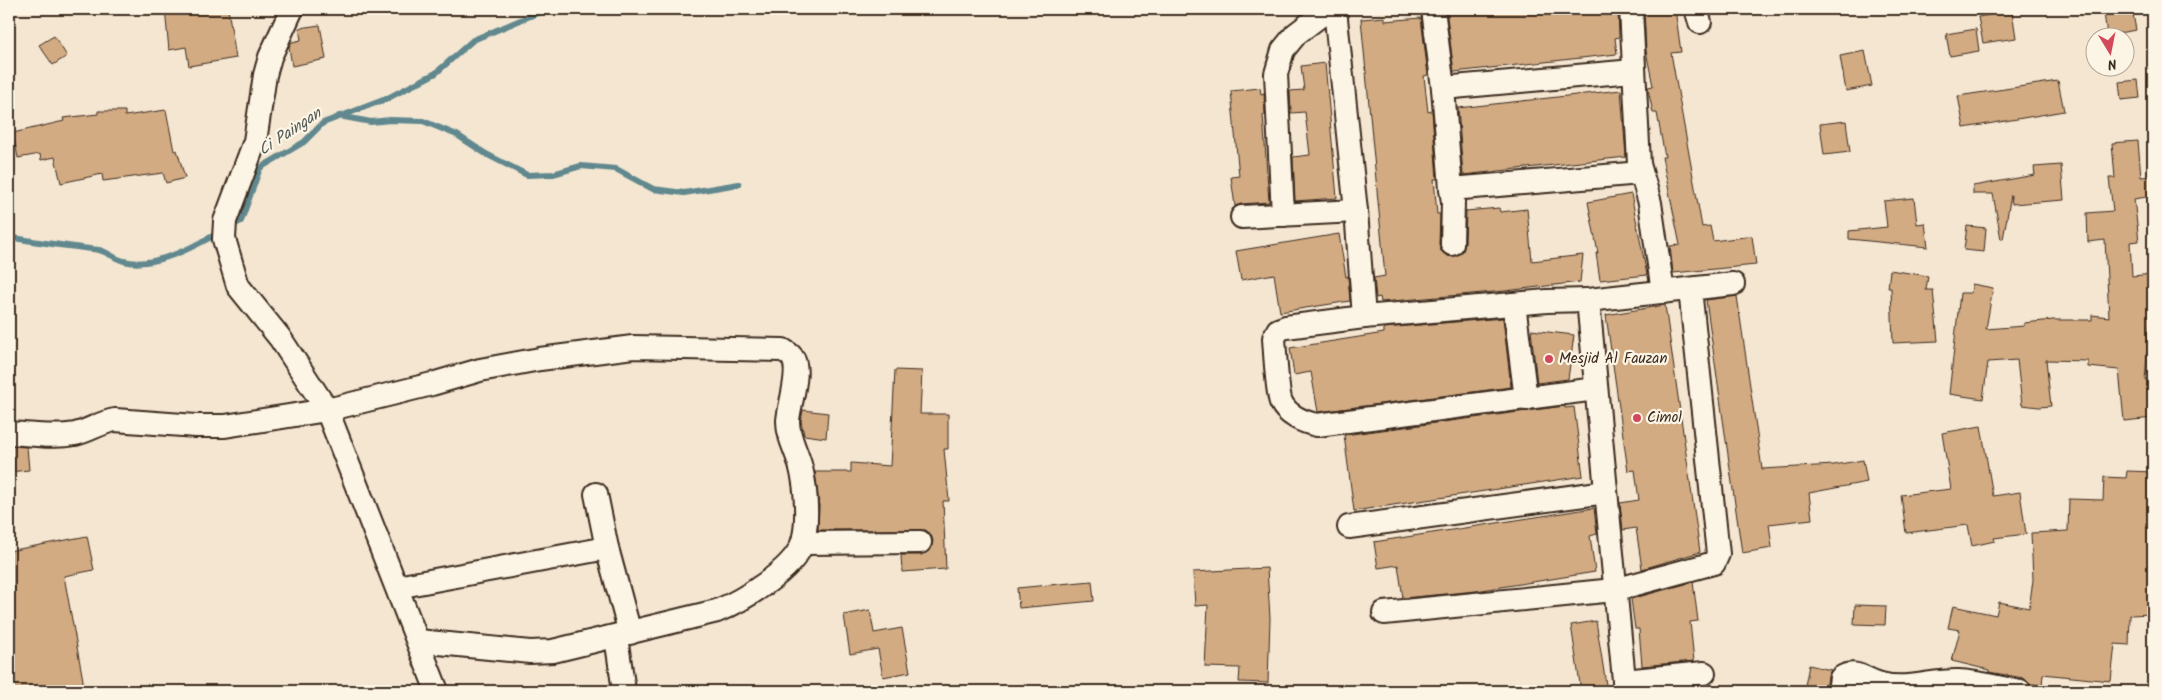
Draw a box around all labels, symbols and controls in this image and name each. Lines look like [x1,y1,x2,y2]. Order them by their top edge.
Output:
north arrow [2084,28,2134,78]
text: N [2106,52,2118,75]
water label: Ci Paingan [253,101,328,162]
place label: Mesjid Al Fauzan [1559,347,1667,371]
marker: Mesjid Al Fauzan [1543,353,1555,365]
place label: Cimol [1647,406,1682,430]
marker: Cimol [1631,412,1643,424]

